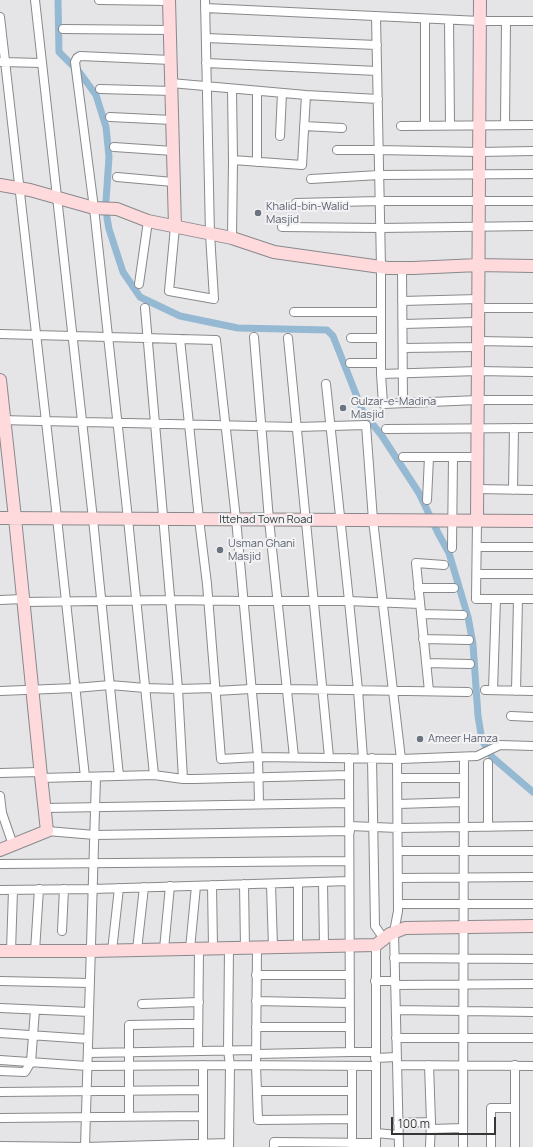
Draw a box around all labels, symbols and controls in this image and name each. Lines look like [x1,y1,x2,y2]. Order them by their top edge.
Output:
place label: Khalid-bin-Walid Masjid [266,200,349,226]
marker: Khalid-bin-Walid Masjid [253,208,263,218]
place label: Gulzar-e-Madina Masjid [351,395,436,421]
marker: Gulzar-e-Madina Masjid [338,403,348,413]
street label: Ittehad Town Road [219,513,313,527]
place label: Usman Ghani Masjid [228,537,295,563]
marker: Usman Ghani Masjid [215,545,225,555]
place label: Ameer Hamza [428,732,498,746]
marker: Ameer Hamza [415,734,425,744]
scale bar [393,1109,498,1135]
text: 100 m [398,1115,430,1132]

